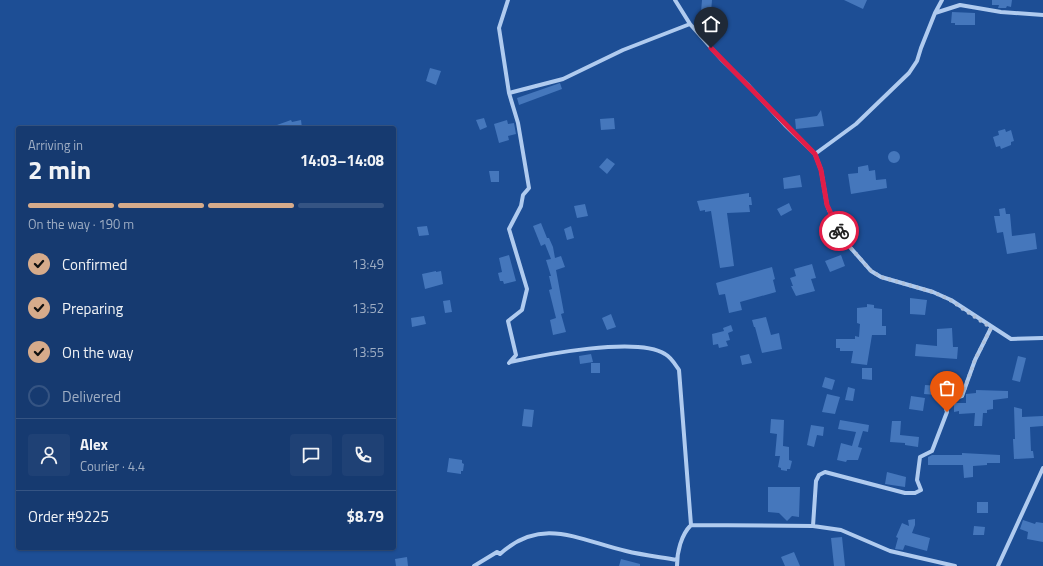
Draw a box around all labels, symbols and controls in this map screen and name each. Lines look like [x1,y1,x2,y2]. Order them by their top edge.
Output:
pin [694,7.0,728,48]
icon: home [700,13,722,35]
text: Arriving in [28,135,83,155]
text: 14:03–14:08 [300,149,384,172]
text: 2 min [28,150,91,189]
courier [819,211,859,251]
text: On the way · 190 m [28,214,134,234]
icon: bike [828,220,850,242]
icon: check [28,253,50,275]
text: Confirmed [62,253,127,276]
text: 13:49 [352,254,384,274]
icon: check [28,297,50,319]
text: Preparing [62,297,123,320]
text: 13:52 [352,298,384,318]
icon: check [28,341,50,363]
text: On the way [62,341,134,364]
text: 13:55 [352,342,384,362]
pin [930,371,964,412]
icon: bag [936,377,958,399]
text: Delivered [62,385,121,408]
text: Alex [80,433,108,456]
button: person [28,434,70,476]
button: chat [290,434,332,476]
button: phone [342,434,384,476]
text: Courier · 4.4 [80,456,145,476]
text: Order #9225 [28,505,109,528]
text: $8.79 [347,505,384,528]

